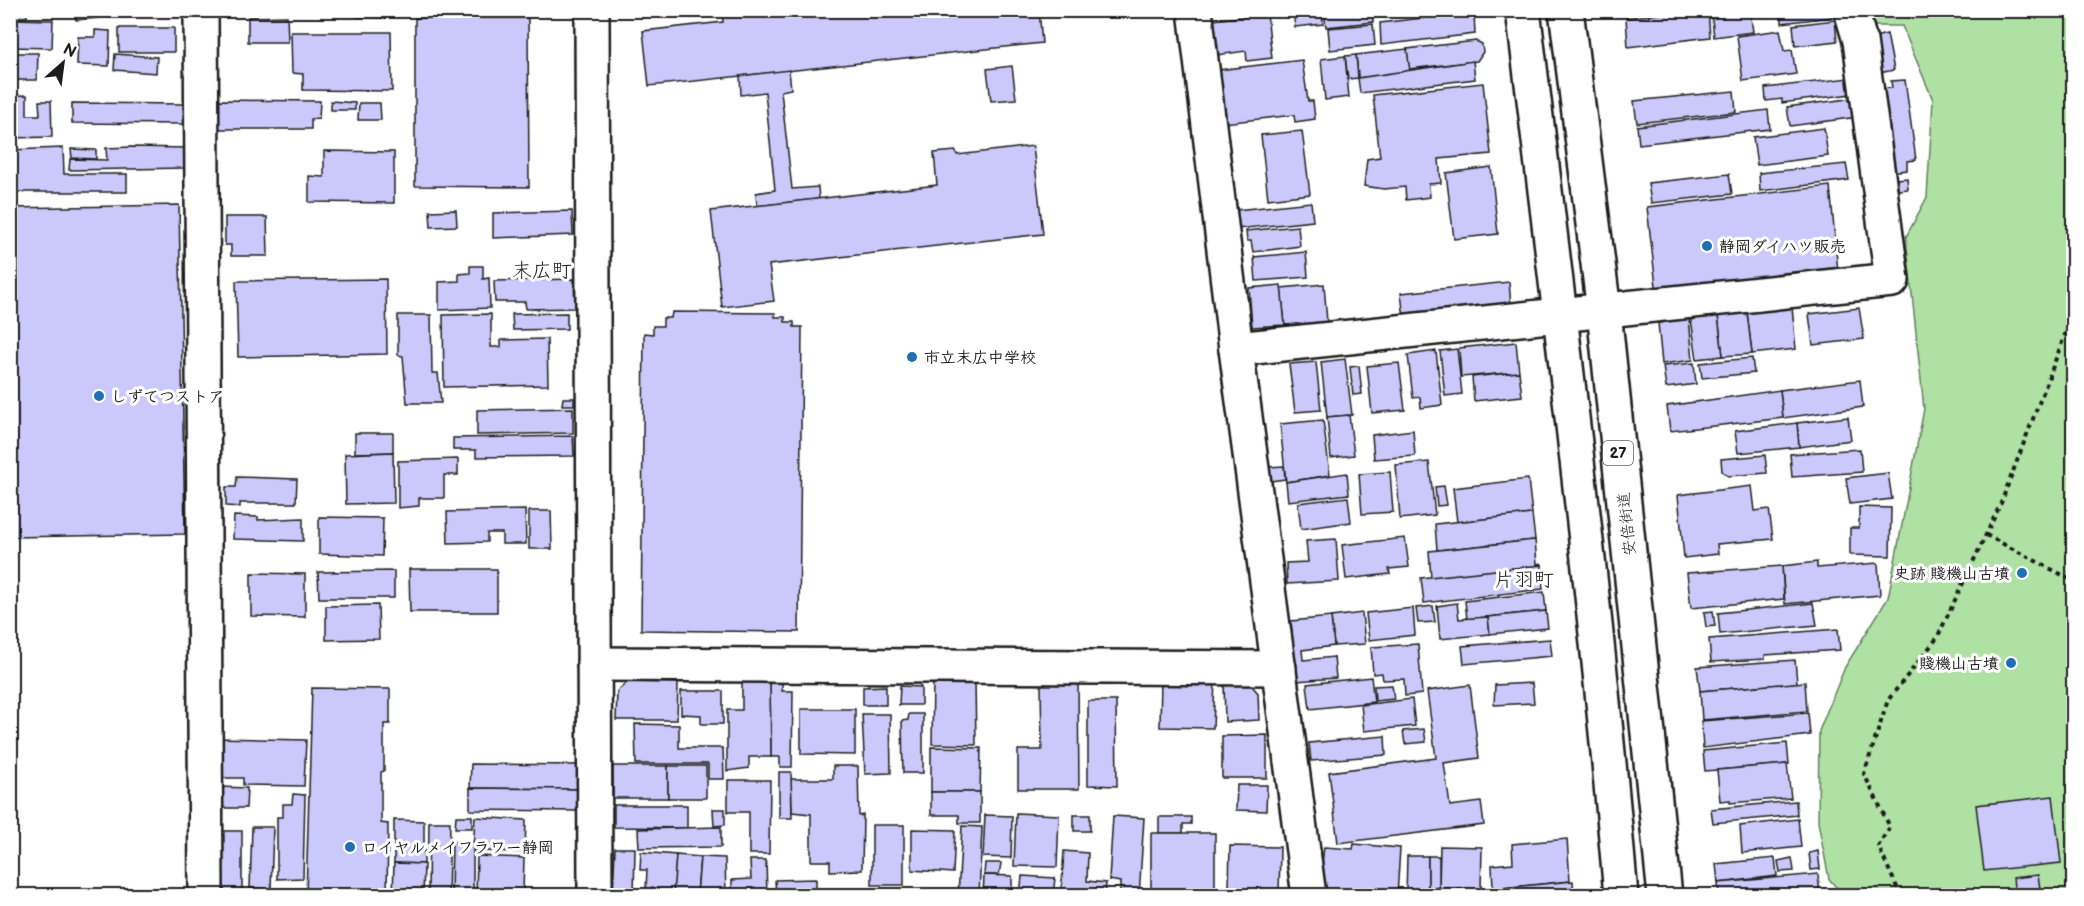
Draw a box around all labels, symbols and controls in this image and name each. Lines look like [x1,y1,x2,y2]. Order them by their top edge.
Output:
north arrow [33,33,93,93]
text: N [60,40,79,62]
place label: 静岡ダイハツ販売 [1719,238,1845,257]
marker: 静岡ダイハツ販売 [1700,239,1714,253]
district label: 末広町 [512,259,572,283]
place label: 市立末広中学校 [924,349,1036,368]
marker: 市立末広中学校 [905,350,919,364]
place label: しずてつストア [111,388,224,407]
marker: しずてつストア [92,389,106,403]
road number: 27 [1603,441,1633,465]
street label: 安倍街道 [1615,491,1640,557]
place label: 史跡 賤機山古墳 [1894,565,2010,584]
marker: 史跡 賤機山古墳 [2015,566,2029,580]
district label: 片羽町 [1494,568,1554,592]
place label: 賤機山古墳 [1919,655,1999,674]
marker: 賤機山古墳 [2004,656,2018,670]
place label: ロイヤルメイフラワー静岡 [362,839,554,858]
marker: ロイヤルメイフラワー静岡 [343,840,357,854]

